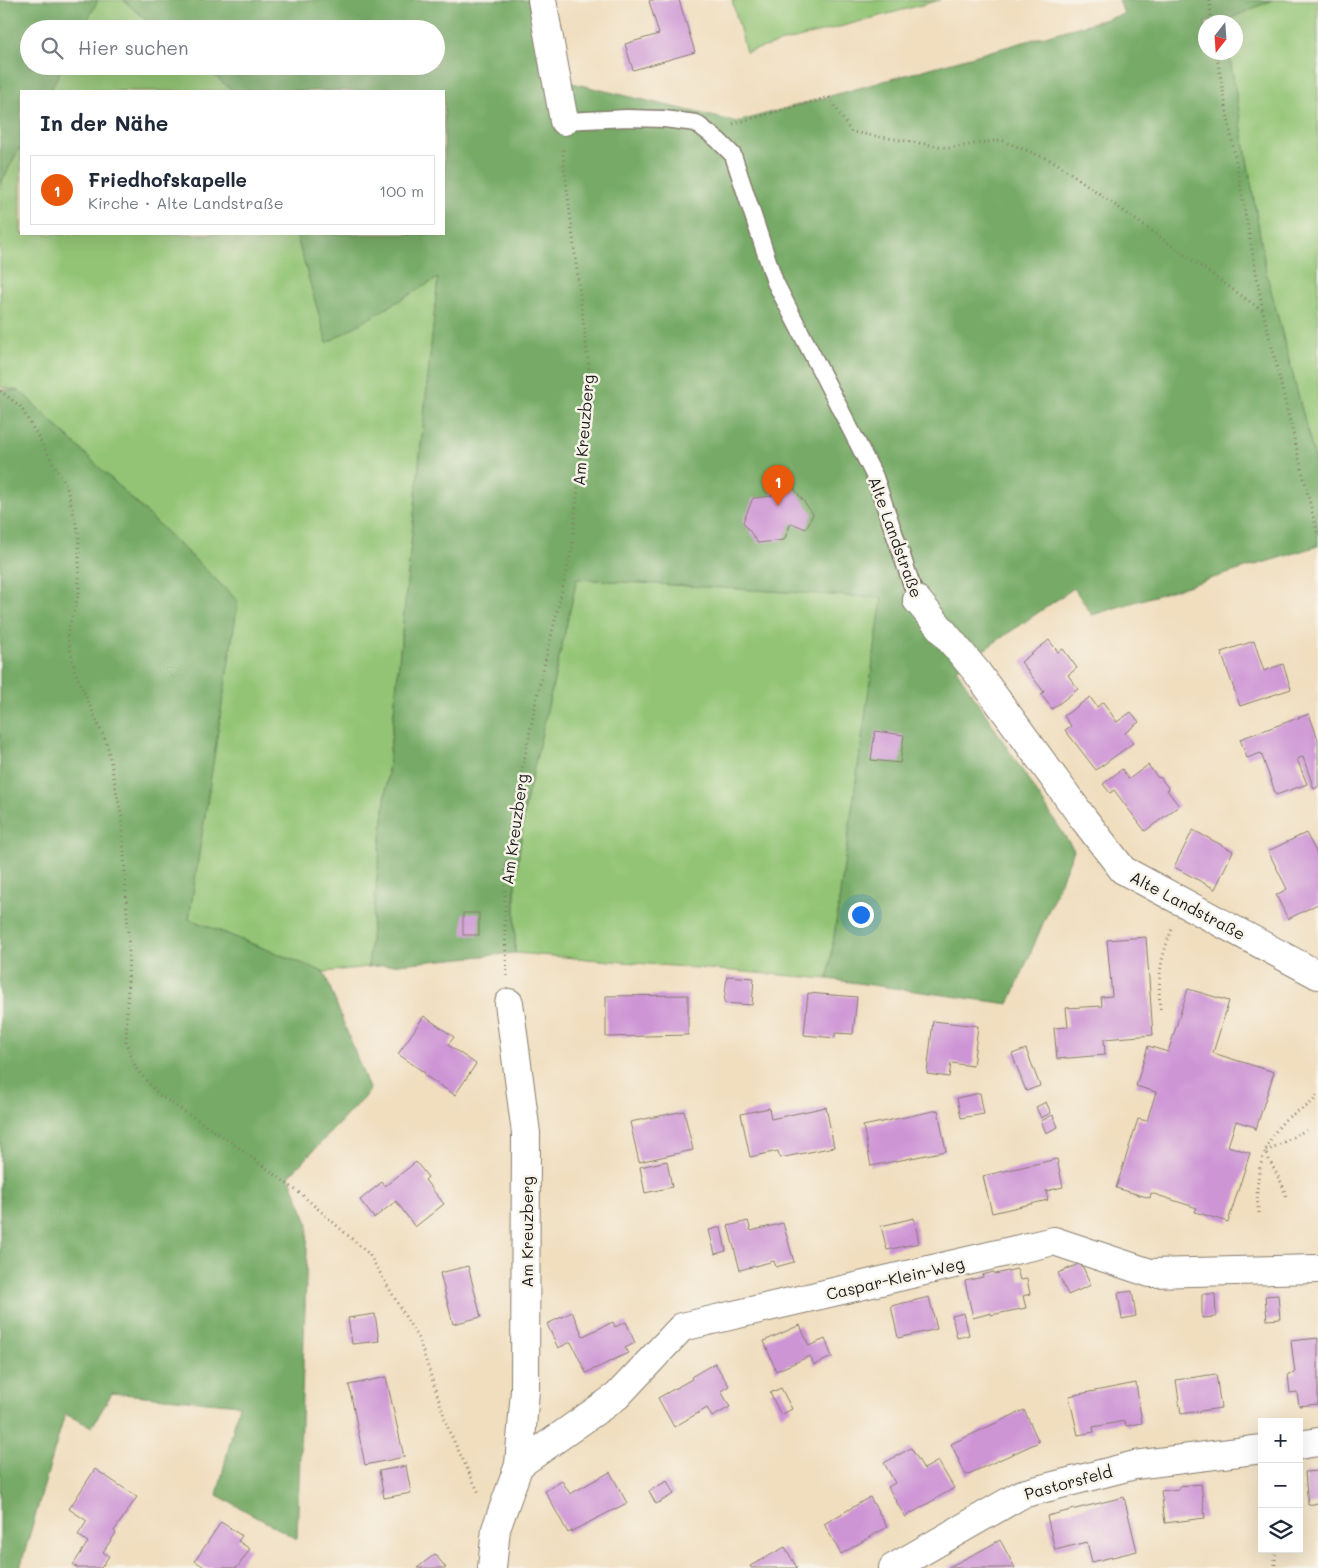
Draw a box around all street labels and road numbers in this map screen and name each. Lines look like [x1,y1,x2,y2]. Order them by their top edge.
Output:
street label: Am Kreuzberg [568,373,598,487]
street label: Alte Landstraße [864,474,928,600]
street label: Am Kreuzberg [496,772,532,886]
street label: Alte Landstraße [1127,866,1249,944]
street label: Am Kreuzberg [516,1176,537,1288]
street label: Caspar-Klein-Weg [824,1252,966,1304]
street label: Pastorsfeld [1022,1460,1114,1504]

